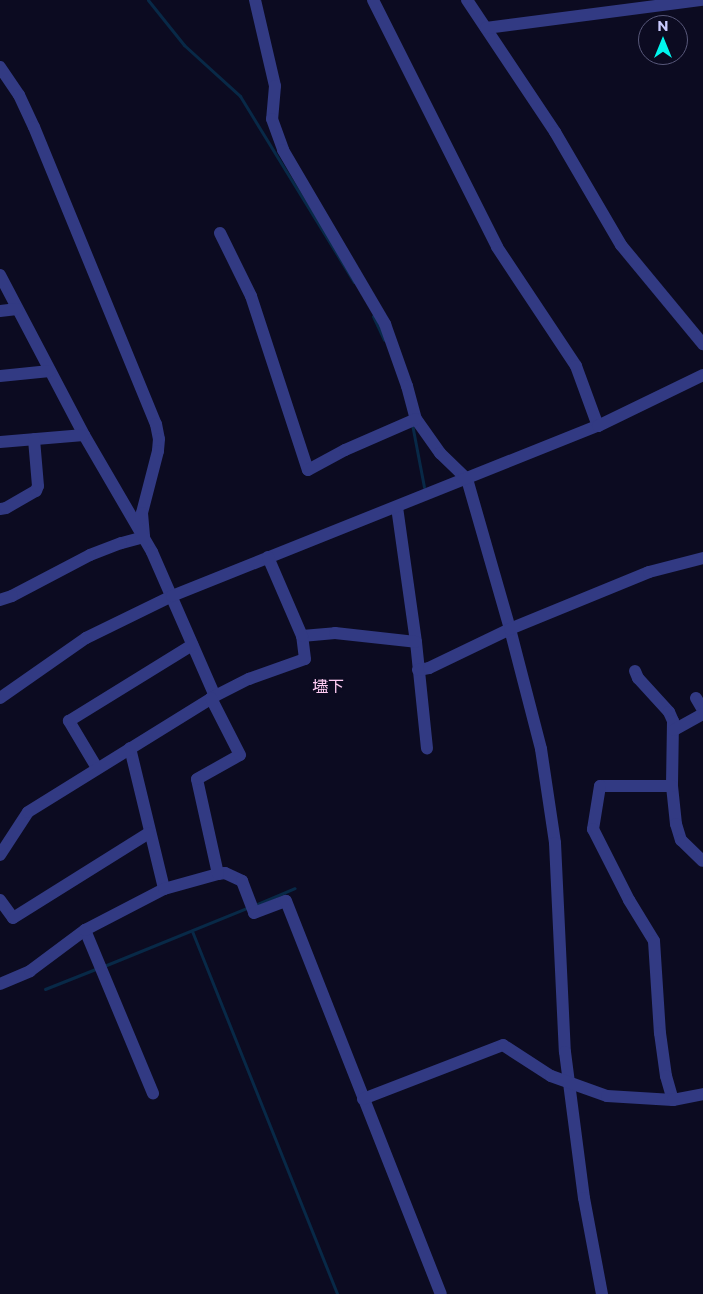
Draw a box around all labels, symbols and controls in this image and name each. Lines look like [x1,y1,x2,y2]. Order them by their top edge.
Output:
north arrow [638,15,688,65]
text: N [657,17,669,35]
district label: 壗下 [312,677,344,697]

